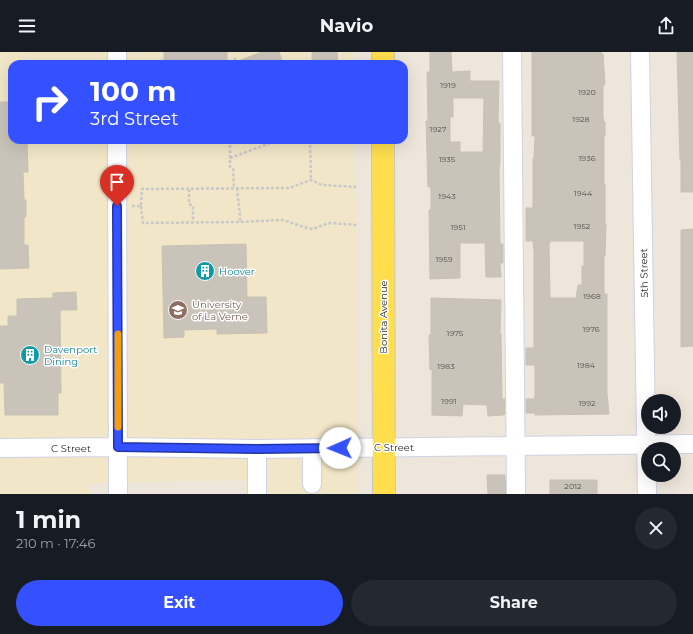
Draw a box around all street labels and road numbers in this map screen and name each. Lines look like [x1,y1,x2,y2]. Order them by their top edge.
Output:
street label: 5th Street [637,248,651,298]
street label: Bonita Avenue [377,280,390,354]
street label: C Street [374,441,414,454]
street label: C Street [51,442,91,455]

